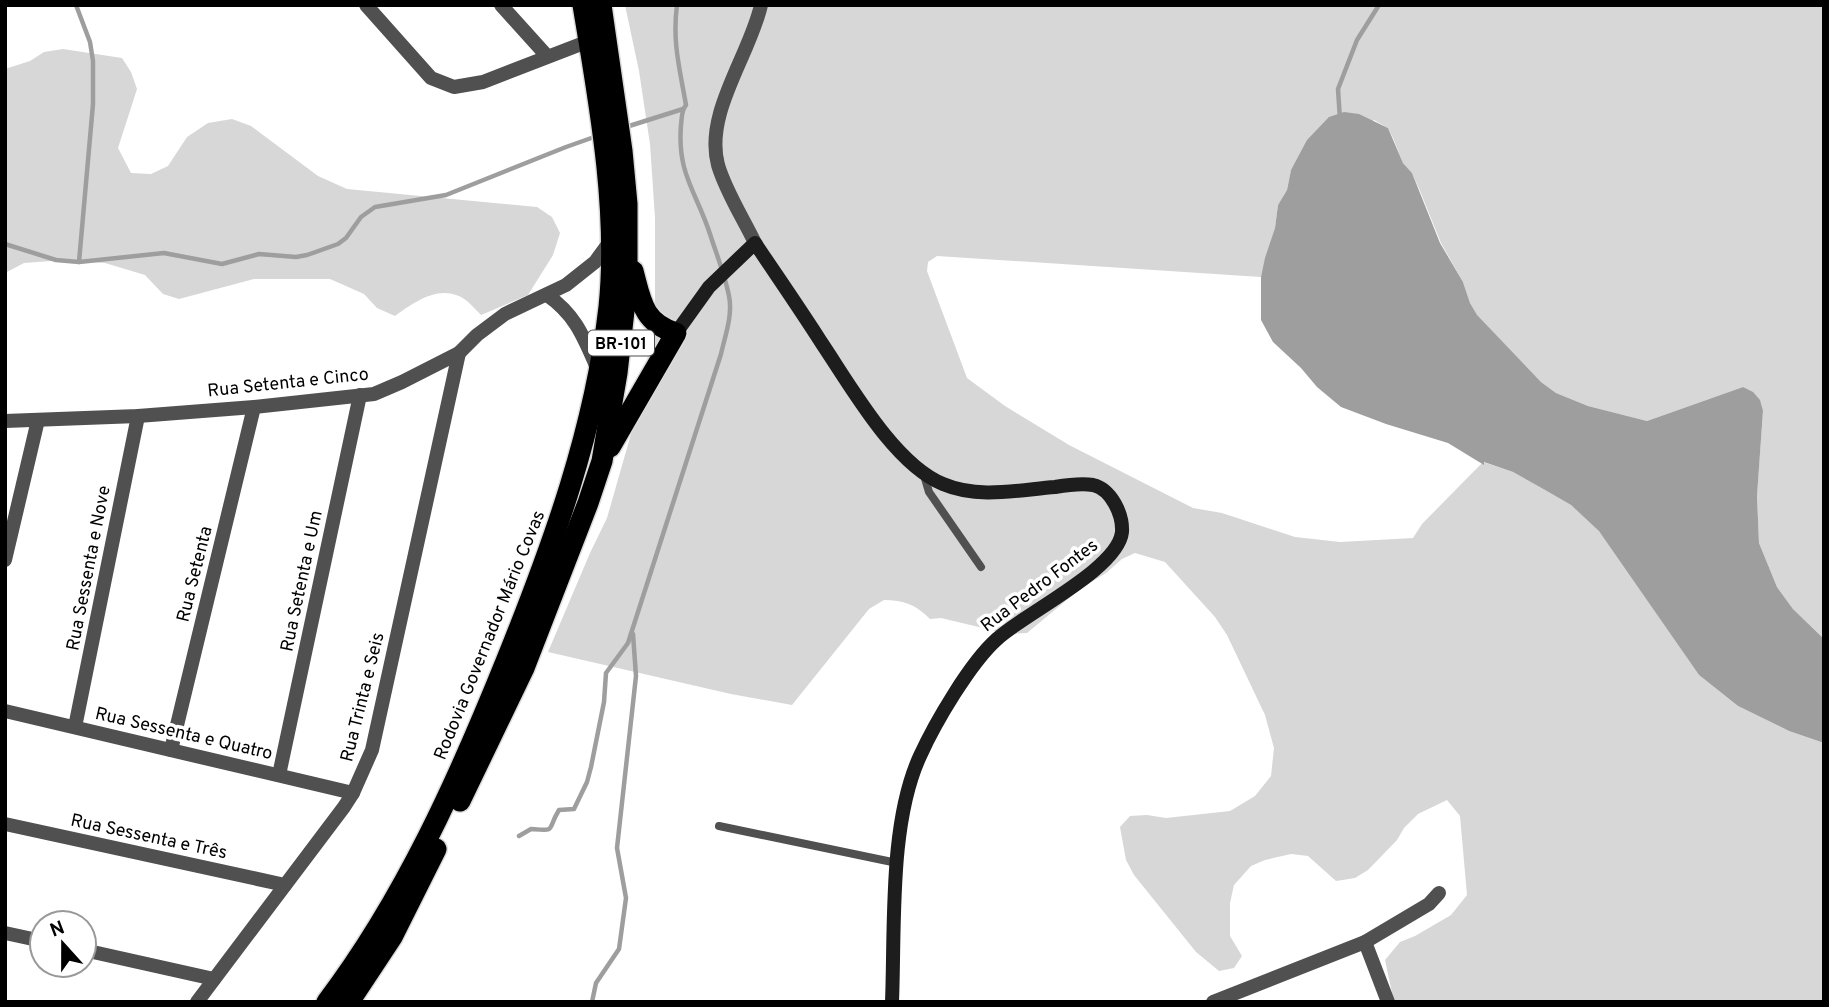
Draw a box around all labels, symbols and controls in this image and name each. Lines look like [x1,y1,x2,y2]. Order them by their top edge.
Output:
road number: BR-101 [588,330,654,356]
street label: Rua Setenta e Cinco [206,364,370,403]
street label: Rua Sessenta e Nove [62,484,117,653]
street label: Rodovia Governador Mário Covas [430,507,551,764]
street label: Rua Setenta e Um [276,509,329,654]
street label: Rua Setenta [172,524,218,625]
street label: Rua Pedro Fontes [977,535,1103,638]
street label: Rua Trinta e Seis [336,630,391,764]
street label: Rua Sessenta e Quatro [93,703,275,766]
street label: Rua Sessenta e Três [68,810,229,865]
north arrow [28,909,98,979]
text: N [47,916,68,944]

